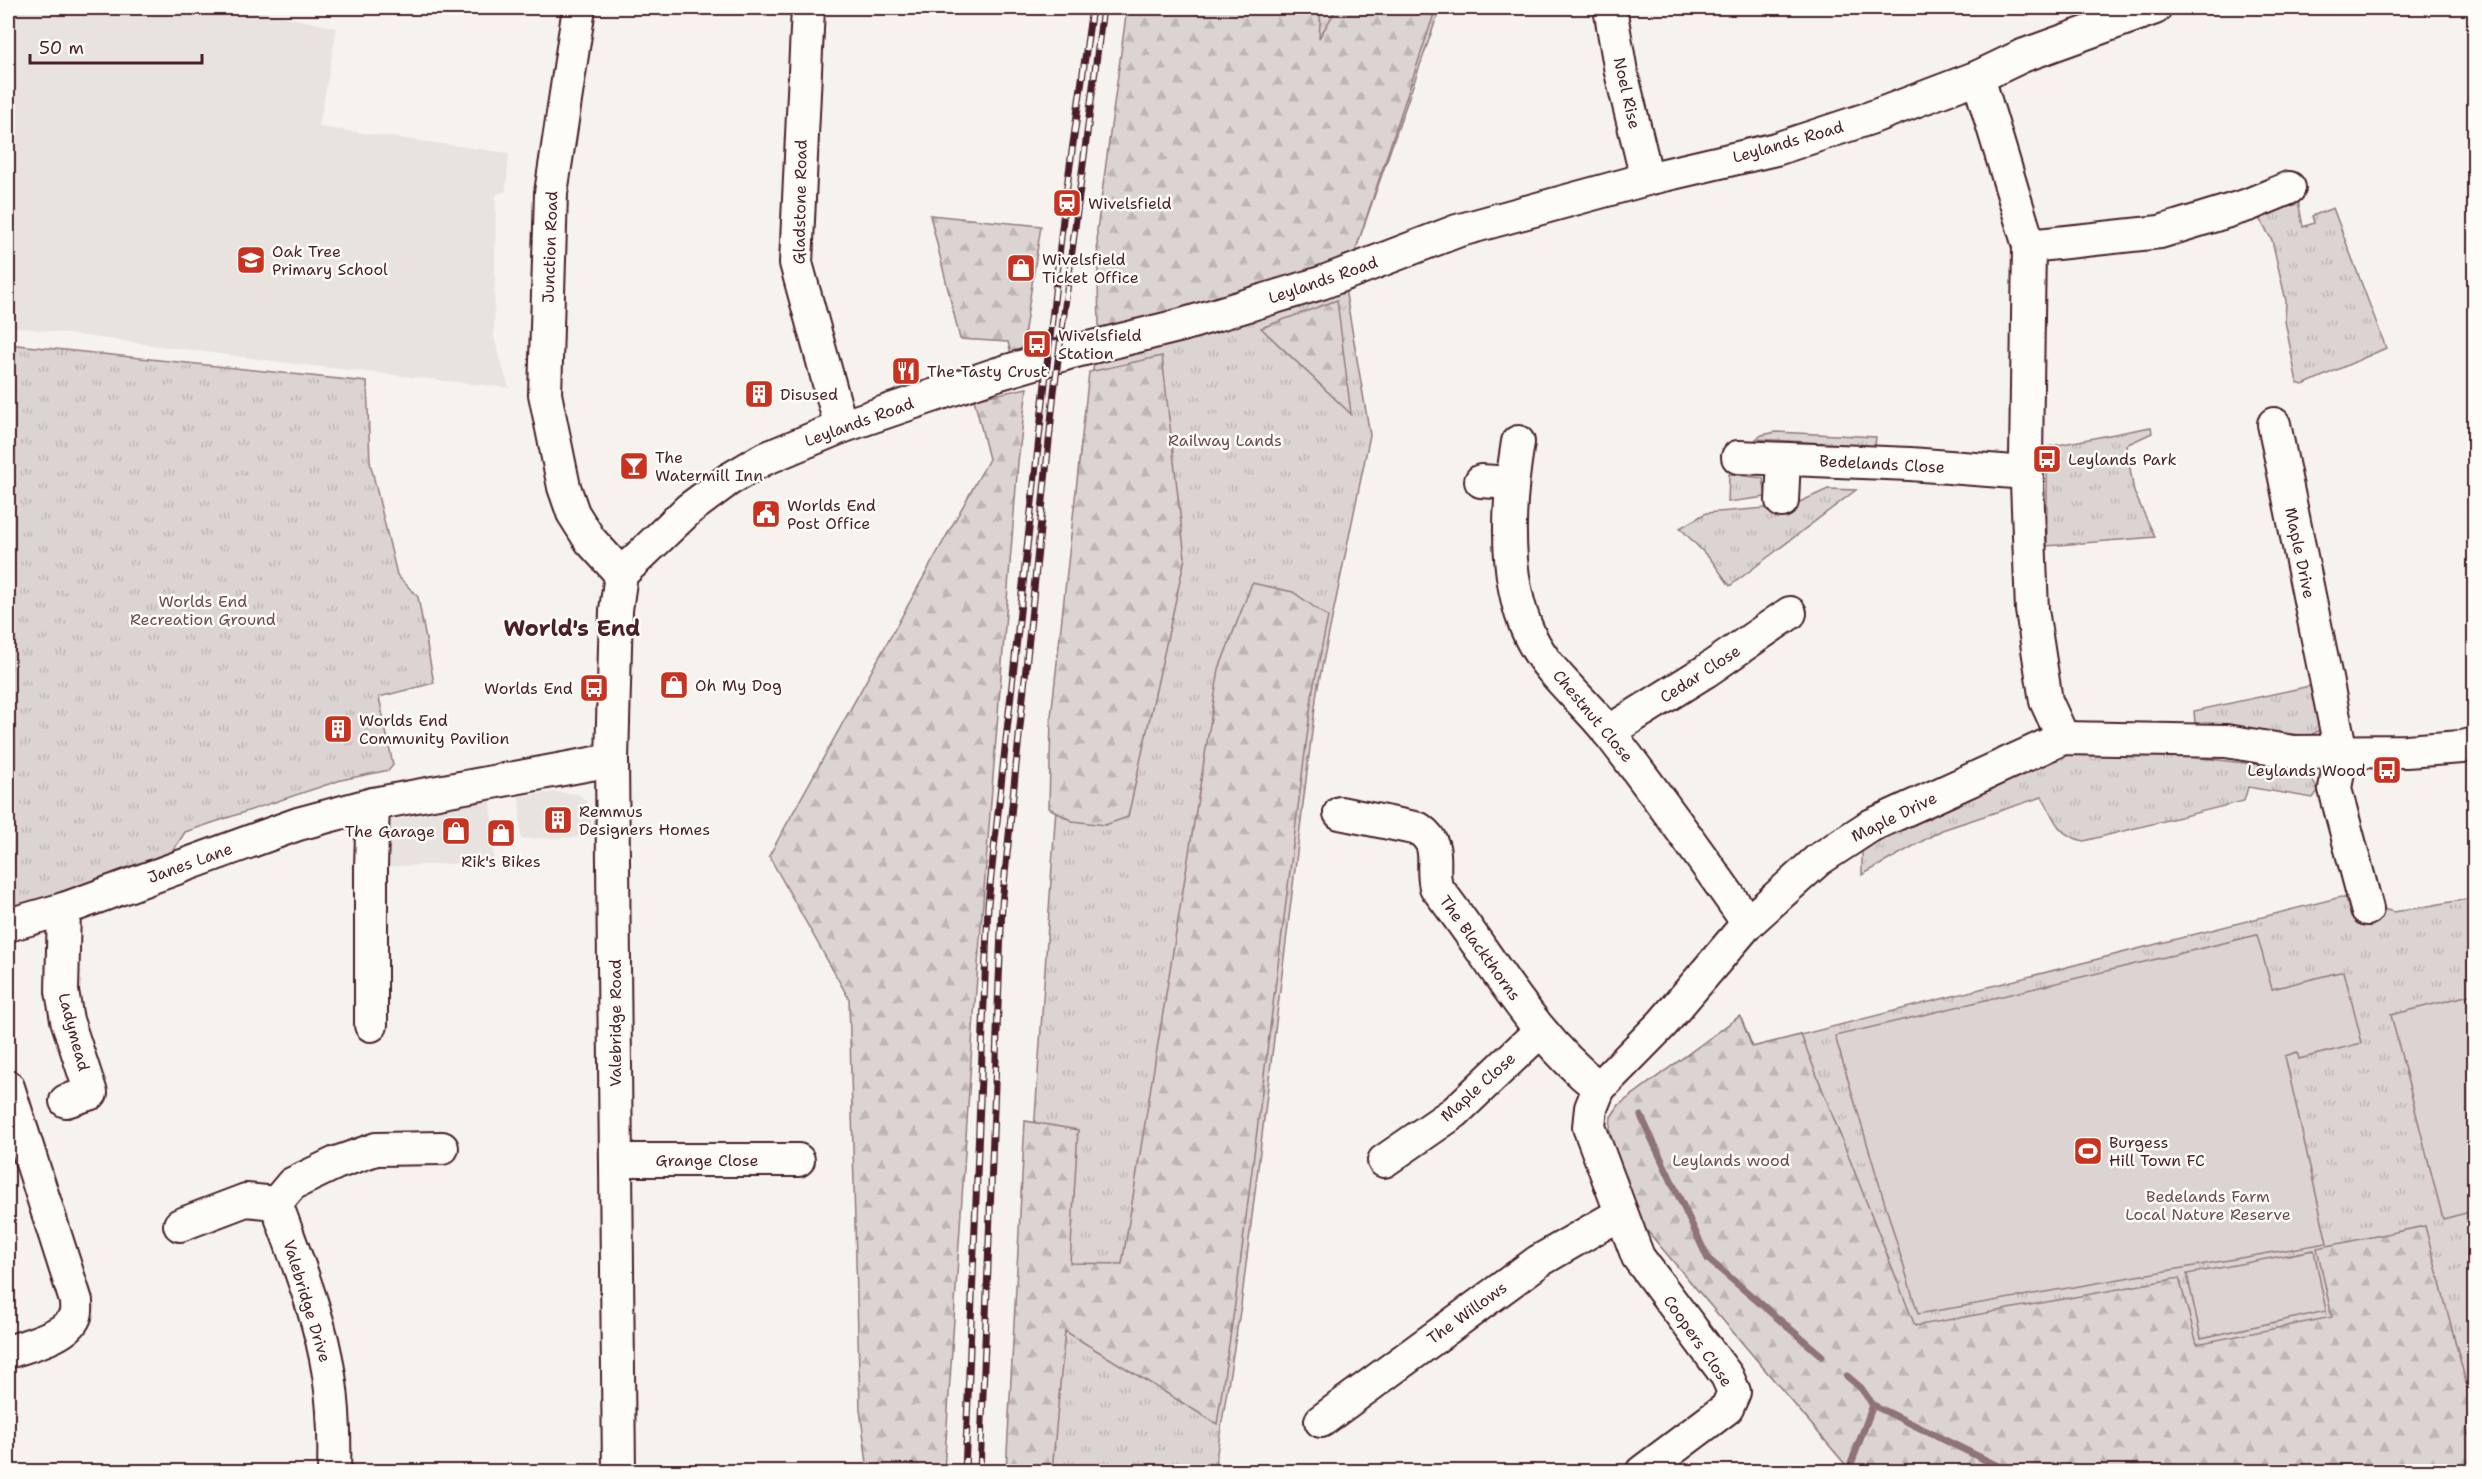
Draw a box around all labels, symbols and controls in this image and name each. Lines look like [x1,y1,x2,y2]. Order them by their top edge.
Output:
scale bar [30,27,202,65]
text: 50 m [39,36,84,60]
street label: Noel Rise [1609,55,1645,131]
street label: Leylands Road [1730,116,1846,168]
street label: Gladstone Road [788,139,812,265]
station icon: Wivelsfield [1051,187,1083,219]
street label: Junction Road [538,191,562,303]
place label: Wivelsfield [1088,193,1172,214]
place label: Oak Tree Primary School [272,241,388,280]
school or university icon: Oak Tree Primary School [235,244,267,276]
place label: Wivelsfield Ticket Office [1042,249,1139,288]
street label: Leylands Road [1265,251,1381,309]
shop icon: Wivelsfield Ticket Office [1005,252,1037,284]
place label: Wivelsfield Station [1058,325,1142,364]
bus stop icon: Wivelsfield Station [1021,328,1053,360]
restaurant icon: The Tasty Crust [890,355,922,387]
place label: The Tasty Crust [927,361,1047,382]
building icon: Disused [743,378,775,410]
place label: Disused [780,384,838,405]
street label: Leylands Road [802,393,916,451]
park label: Railway Lands [1168,430,1282,451]
bus stop icon: Leylands Park [2031,443,2063,475]
place label: The Watermill Inn [655,447,763,486]
place label: Leylands Park [2068,449,2177,470]
bar icon: The Watermill Inn [618,450,650,482]
street label: Bedelands Close [1819,450,1945,478]
place label: Worlds End Post Office [787,495,876,534]
public building icon: Worlds End Post Office [750,498,782,530]
street label: Maple Drive [2280,505,2320,601]
park label: Worlds End Recreation Ground [130,591,276,630]
district label: World's End [503,614,641,643]
street label: Cedar Close [1656,640,1744,708]
street label: Chestnut Close [1548,665,1638,767]
shop icon: Oh My Dog [658,669,690,701]
bus stop icon: Worlds End [578,672,610,704]
place label: Oh My Dog [695,675,782,696]
place label: Worlds End [484,678,573,699]
place label: Worlds End Community Pavilion [359,710,509,749]
building icon: Worlds End Community Pavilion [322,713,354,745]
bus stop icon: Leylands Wood [2371,754,2403,786]
place label: Leylands Wood [2247,760,2366,781]
street label: Maple Drive [1848,787,1940,847]
place label: Remmus Designers Homes [579,801,710,840]
building icon: Remmus Designers Homes [542,804,574,836]
shop icon: The Garage [440,815,472,847]
shop icon: Rik's Bikes [485,817,517,849]
place label: The Garage [345,821,435,842]
street label: Janes Lane [145,838,235,888]
place label: Rik's Bikes [461,851,541,872]
street label: The Blackthorns [1435,891,1525,1005]
street label: Valebridge Road [605,959,626,1087]
street label: Ladymead [53,991,95,1073]
street label: Maple Close [1436,1048,1520,1126]
place label: Burgess Hill Town FC [2109,1132,2205,1171]
sports icon: Burgess Hill Town FC [2072,1135,2104,1167]
street label: Grange Close [655,1150,759,1171]
park label: Leylands wood [1672,1150,1790,1171]
park label: Bedelands Farm Local Nature Reserve [2125,1186,2291,1225]
street label: Valebridge Drive [278,1237,336,1365]
street label: The Willows [1423,1277,1511,1349]
street label: Coopers Close [1659,1291,1737,1391]

